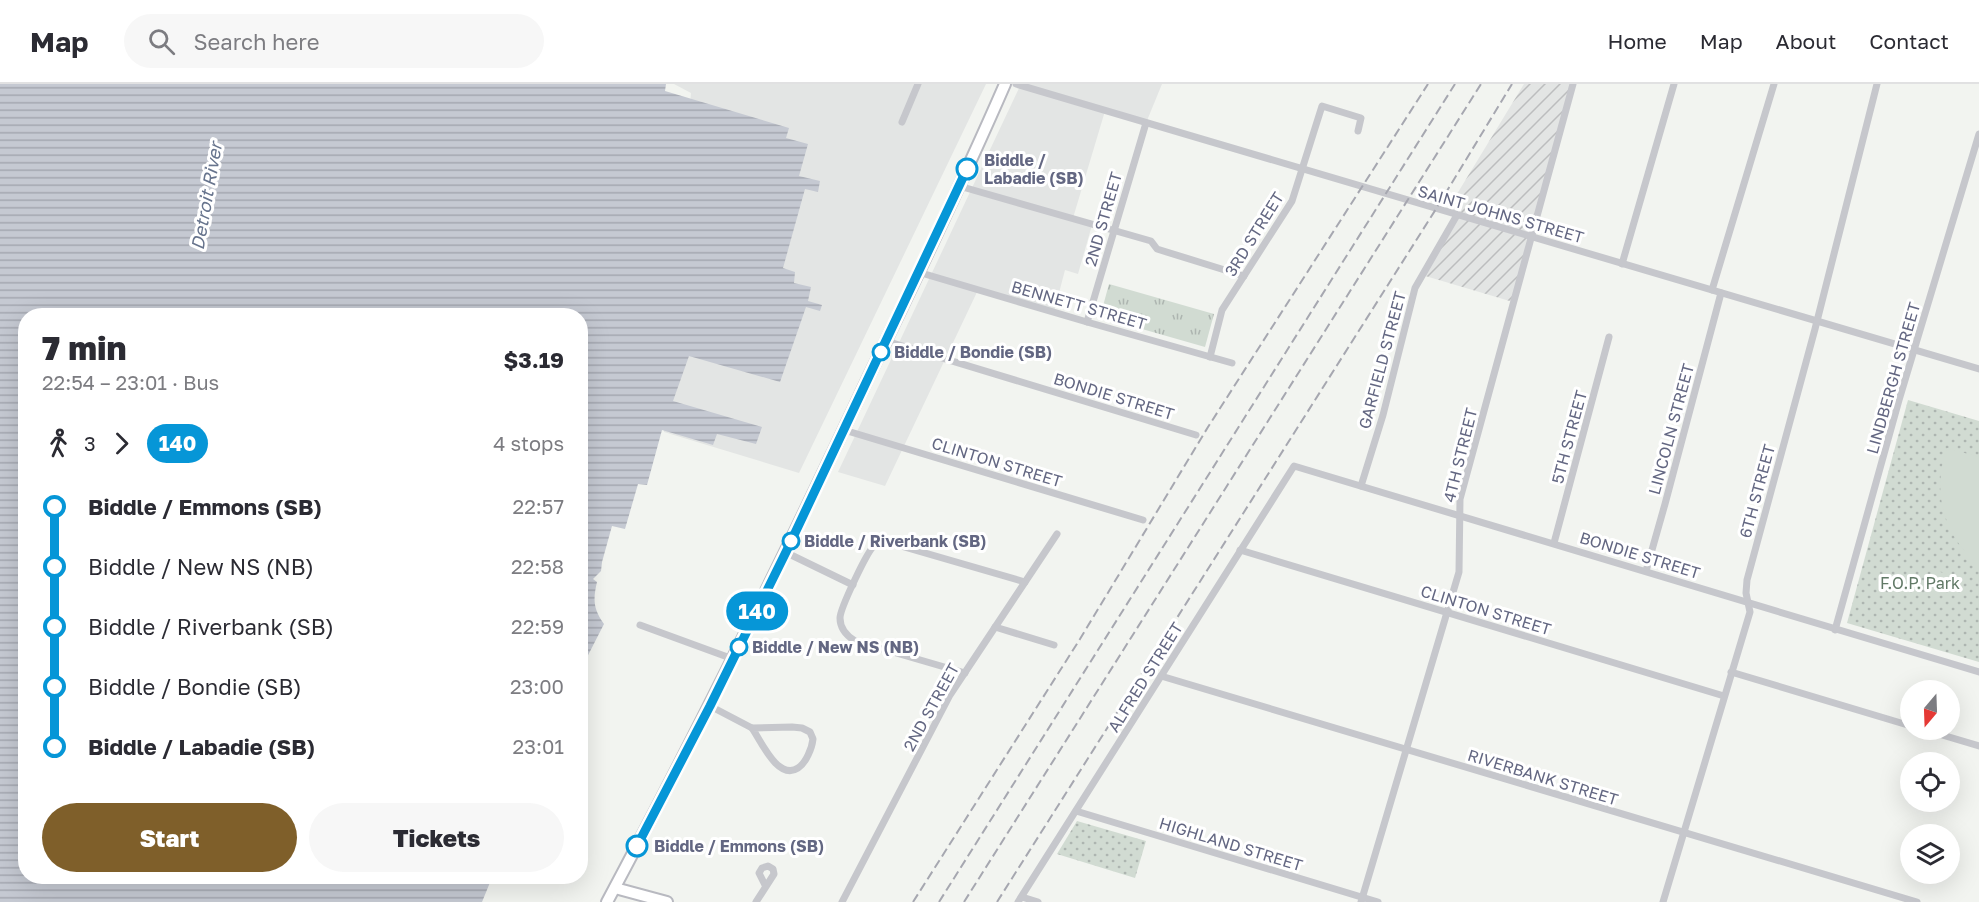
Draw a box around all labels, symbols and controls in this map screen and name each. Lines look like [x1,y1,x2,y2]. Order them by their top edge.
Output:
search box [124,14,544,68]
text: Map [30,25,88,58]
icon: search [145,25,178,58]
text: Search here [193,28,319,55]
text: Home [1607,28,1667,54]
text: Map [1700,28,1743,54]
text: About [1776,28,1836,54]
text: Contact [1869,28,1949,54]
water label: Detroit River [186,138,227,251]
place label: Biddle / Labadie (SB) [984,150,1084,188]
marker: Biddle / Labadie (SB) [956,158,978,180]
street label: 2ND STREET [1080,169,1126,268]
street label: SAINT JOHNS STREET [1416,181,1586,247]
street label: 3RD STREET [1220,188,1288,280]
street label: BENNETT STREET [1009,276,1149,334]
street label: GARFIELD STREET [1354,289,1410,431]
street label: LINDBERGH STREET [1862,300,1924,456]
text: 7 min [42,328,126,367]
place label: Biddle / Bondie (SB) [894,342,1052,362]
marker: Biddle / Bondie (SB) [872,343,890,361]
text: $3.19 [503,346,564,373]
street label: LINCOLN STREET [1644,361,1698,497]
street label: BONDIE STREET [1051,368,1177,424]
text: 22:54 – 23:01 · Bus [42,370,219,394]
street label: 5TH STREET [1547,388,1591,486]
street label: 4TH STREET [1439,406,1481,504]
icon: walk [42,427,75,460]
icon: forward [105,427,138,460]
text: 140 [159,430,196,456]
text: 3 [84,431,96,455]
text: 4 stops [493,431,564,455]
street label: CLINTON STREET [929,433,1065,491]
street label: 6TH STREET [1735,442,1779,540]
text: Biddle / Emmons (SB) [88,493,322,520]
text: 22:57 [513,494,564,518]
street label: BONDIE STREET [1577,527,1703,583]
place label: Biddle / Riverbank (SB) [804,531,986,551]
marker: Biddle / Riverbank (SB) [782,532,800,550]
text: Biddle / New NS (NB) [88,553,314,580]
text: 22:58 [511,554,564,578]
park label: F.O.P. Park [1880,573,1960,593]
street label: CLINTON STREET [1418,581,1554,639]
line badge: 140 [722,592,792,630]
text: 140 [738,598,776,624]
text: Biddle / Riverbank (SB) [88,613,334,640]
text: 22:59 [511,614,564,638]
street label: ALFRED STREET [1103,618,1187,736]
place label: Biddle / New NS (NB) [752,637,919,657]
marker: Biddle / New NS (NB) [730,638,748,656]
street label: 2ND STREET [899,660,963,754]
text: Biddle / Bondie (SB) [88,673,302,700]
text: 23:00 [510,674,564,698]
north arrow [1900,680,1960,740]
map controls [1900,680,1960,884]
text: Biddle / Labadie (SB) [88,733,315,760]
text: 23:01 [513,734,564,758]
street label: RIVERBANK STREET [1465,745,1621,809]
button: locate [1900,752,1960,812]
button: Start [42,803,297,872]
button: Tickets [309,803,564,872]
street label: HIGHLAND STREET [1157,813,1305,875]
button: layers [1900,824,1960,884]
marker: Biddle / Emmons (SB) [626,835,648,857]
place label: Biddle / Emmons (SB) [654,836,824,856]

